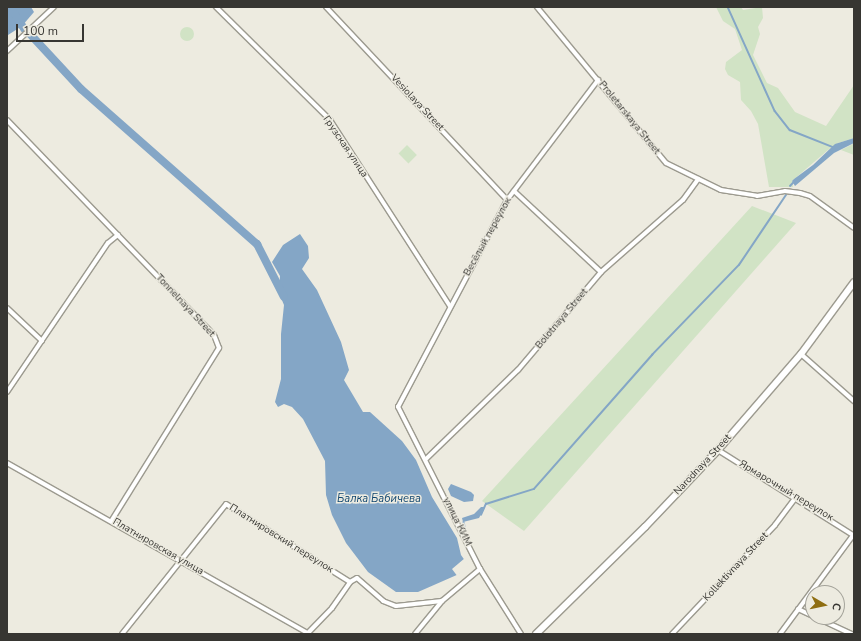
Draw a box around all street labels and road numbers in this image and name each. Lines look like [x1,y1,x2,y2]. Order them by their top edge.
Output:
street label: Vesiolaya Street [388,72,446,134]
street label: Proletarskaya Street [596,79,662,157]
street label: Грузская улица [320,114,370,180]
street label: Весёлый переулок [461,196,515,278]
street label: Tonnelnaya Street [153,272,217,340]
street label: Bolotnaya Street [533,286,591,352]
street label: Narodnaya Street [672,432,734,498]
street label: Ярмарочный переулок [737,458,835,524]
street label: улица КИМ [440,496,474,548]
street label: Платнировский переулок [227,502,335,576]
street label: Платнировская улица [110,516,206,578]
street label: Kollektivnaya Street [701,530,771,604]

